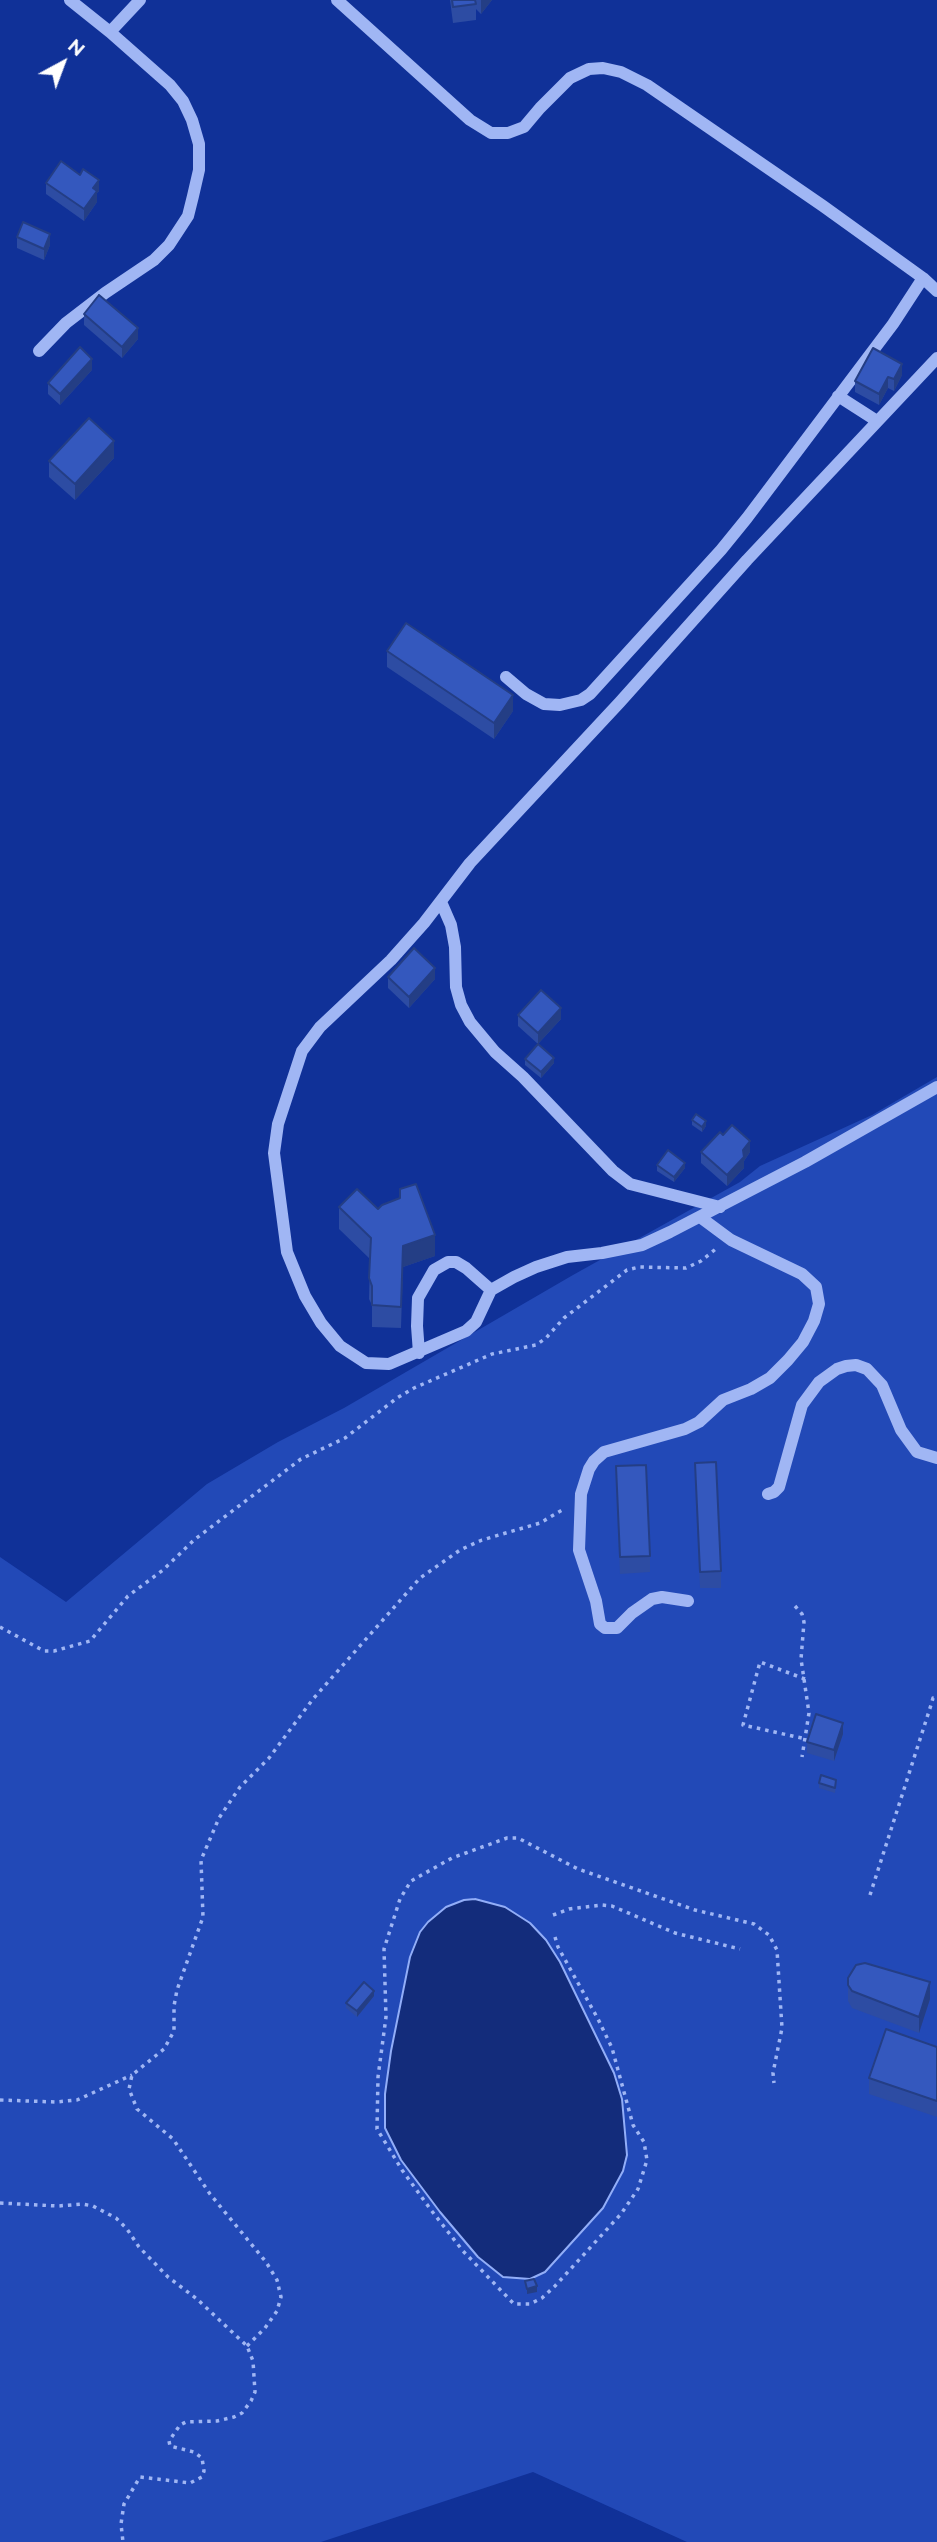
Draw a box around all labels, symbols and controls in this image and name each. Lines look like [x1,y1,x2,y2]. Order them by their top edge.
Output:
north arrow [28,28,98,98]
text: N [64,34,89,60]

